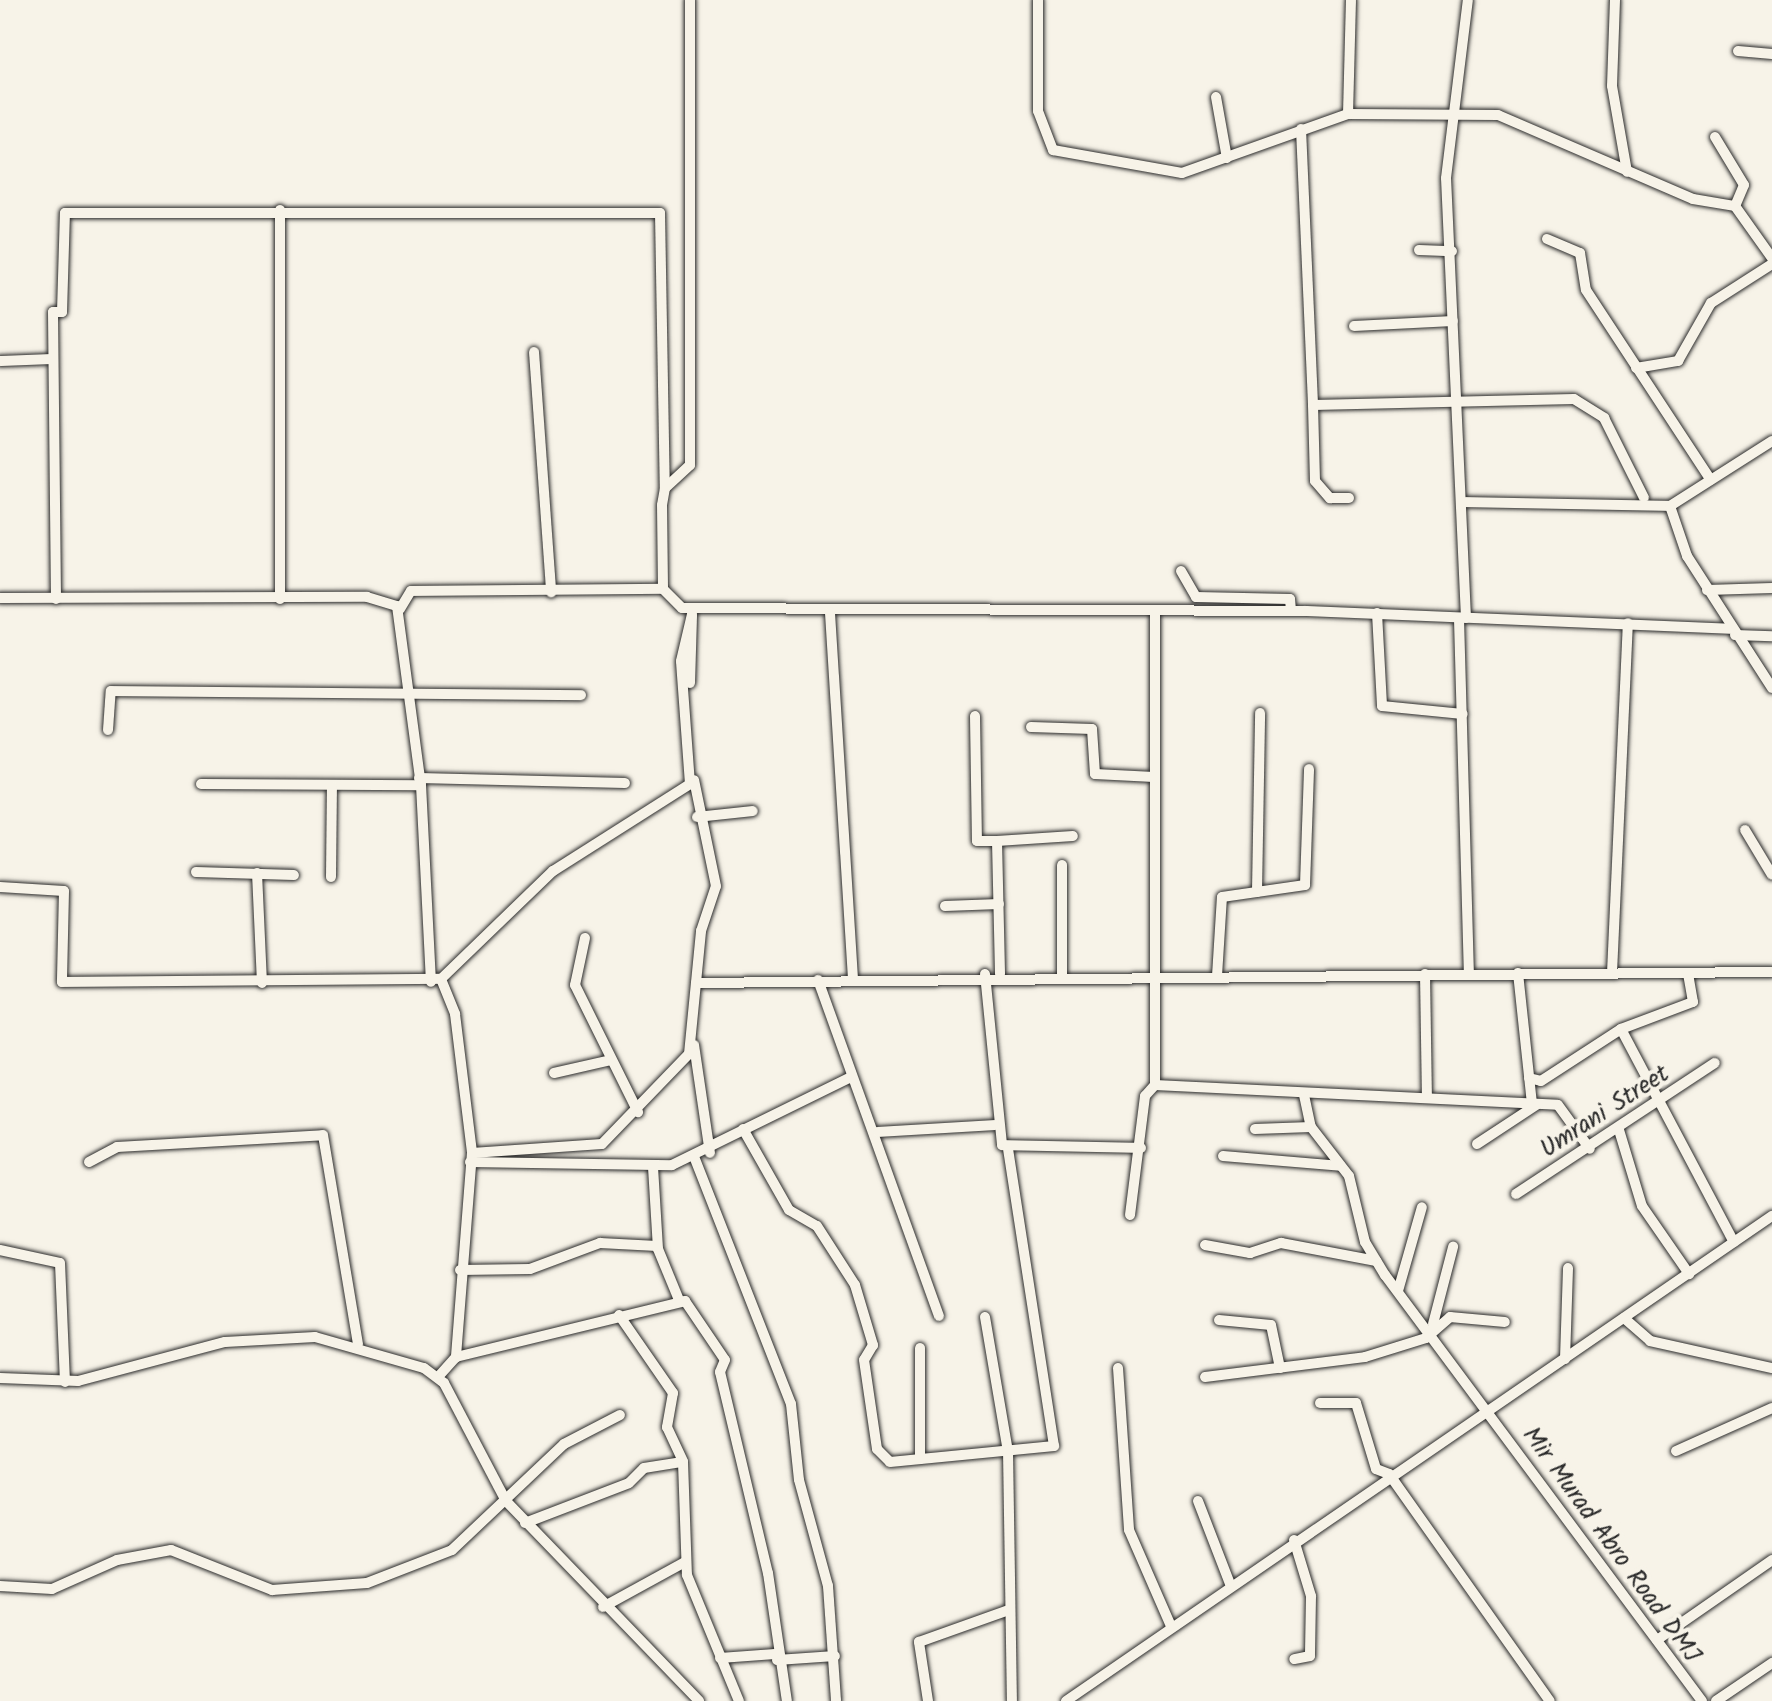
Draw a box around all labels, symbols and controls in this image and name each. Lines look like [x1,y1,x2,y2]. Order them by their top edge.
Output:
street label: Umrani Street [1535,1059,1675,1165]
street label: Mir Murad Abro Road DMJ [1515,1421,1707,1669]

